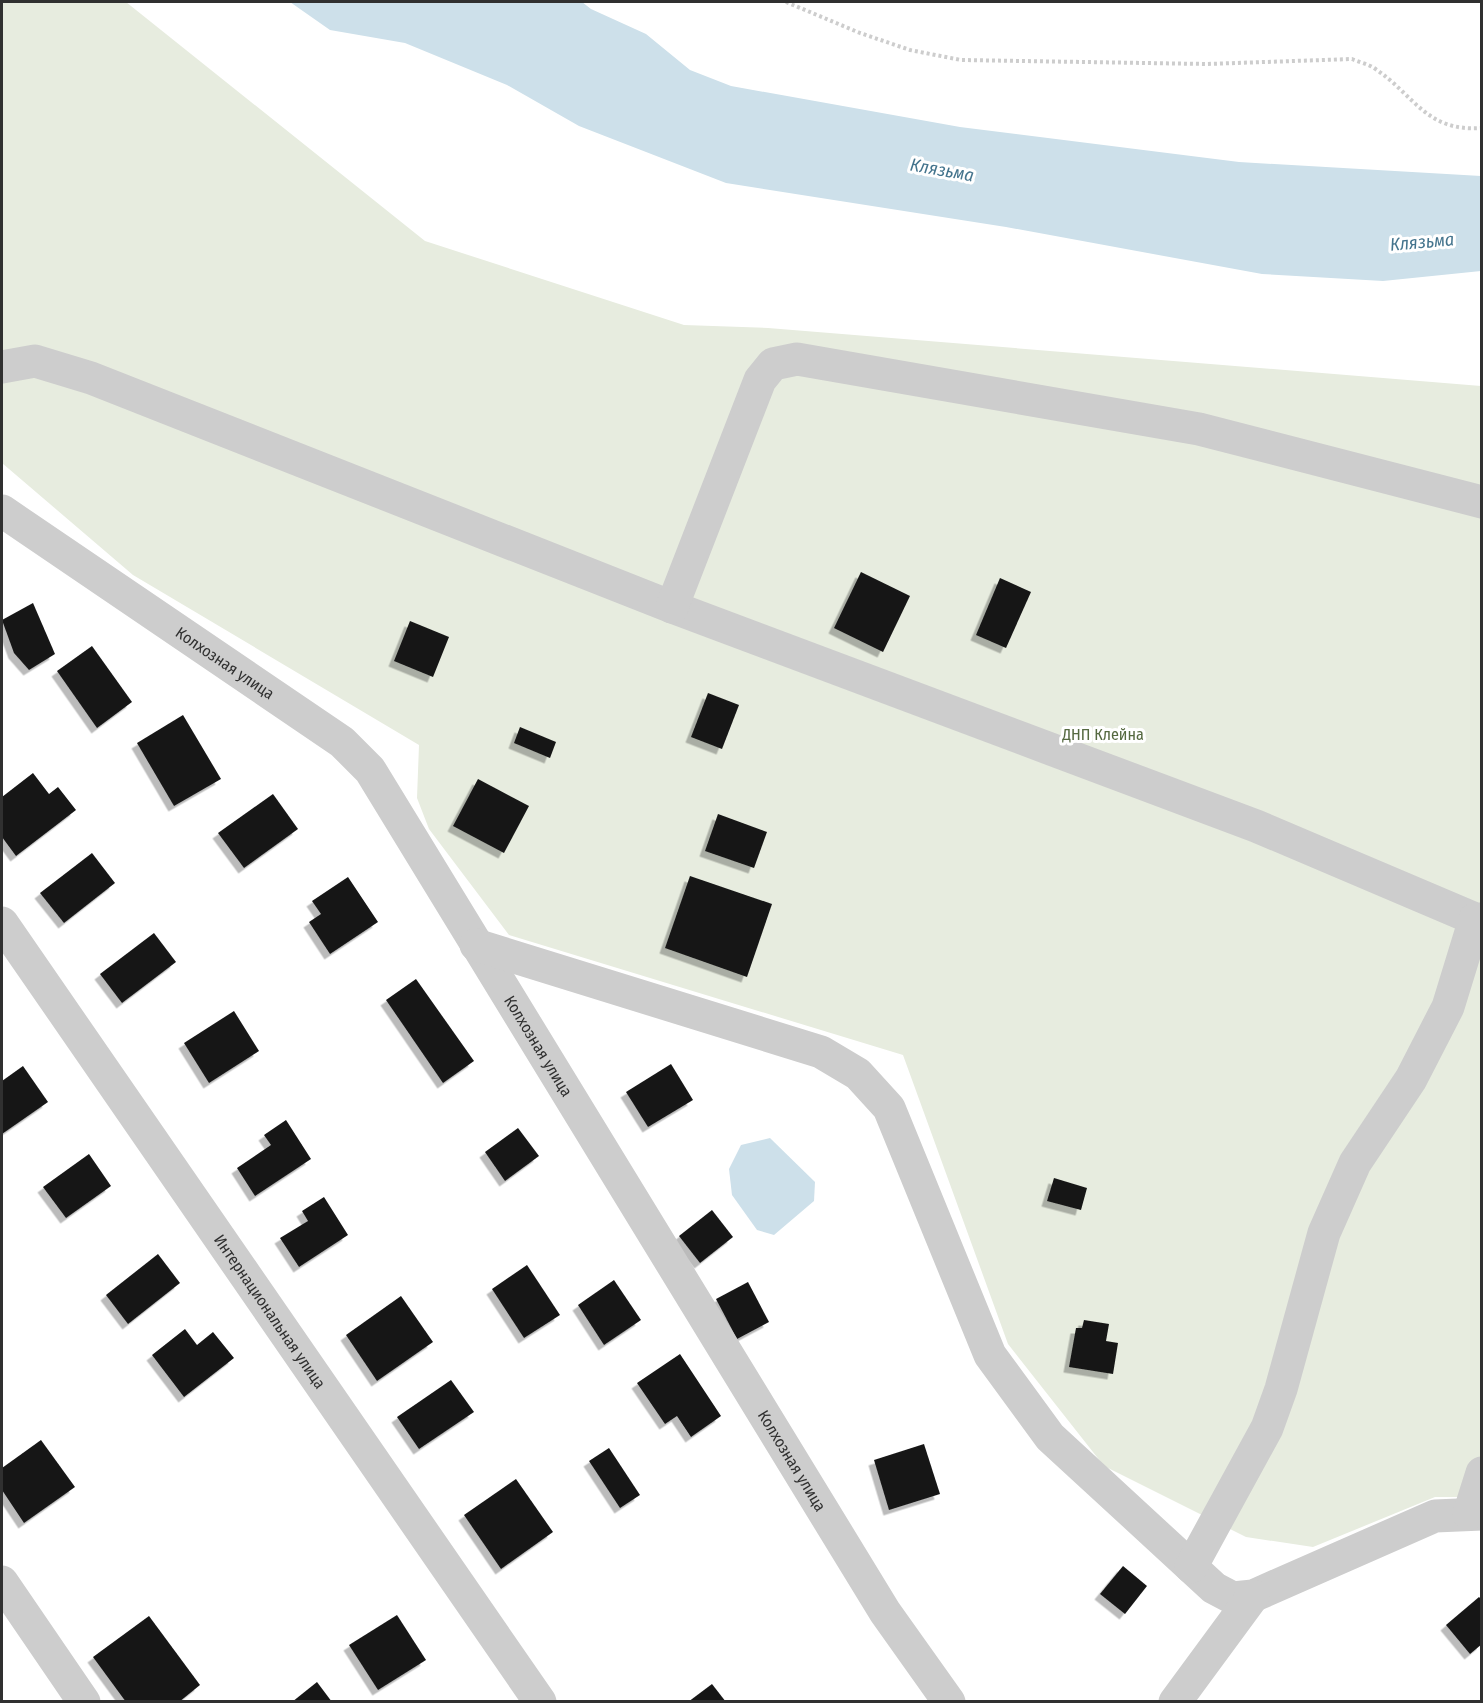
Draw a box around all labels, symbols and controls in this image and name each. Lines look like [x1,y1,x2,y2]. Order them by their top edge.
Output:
water label: Клязьма [908,154,976,186]
water label: Клязьма [1389,228,1455,256]
street label: Колхозная улица [172,623,278,703]
park label: ДНП Клейна [1061,725,1144,744]
street label: Колхозная улица [501,992,577,1100]
street label: Интернациональная улица [210,1231,330,1392]
street label: Колхозная улица [754,1406,830,1515]

